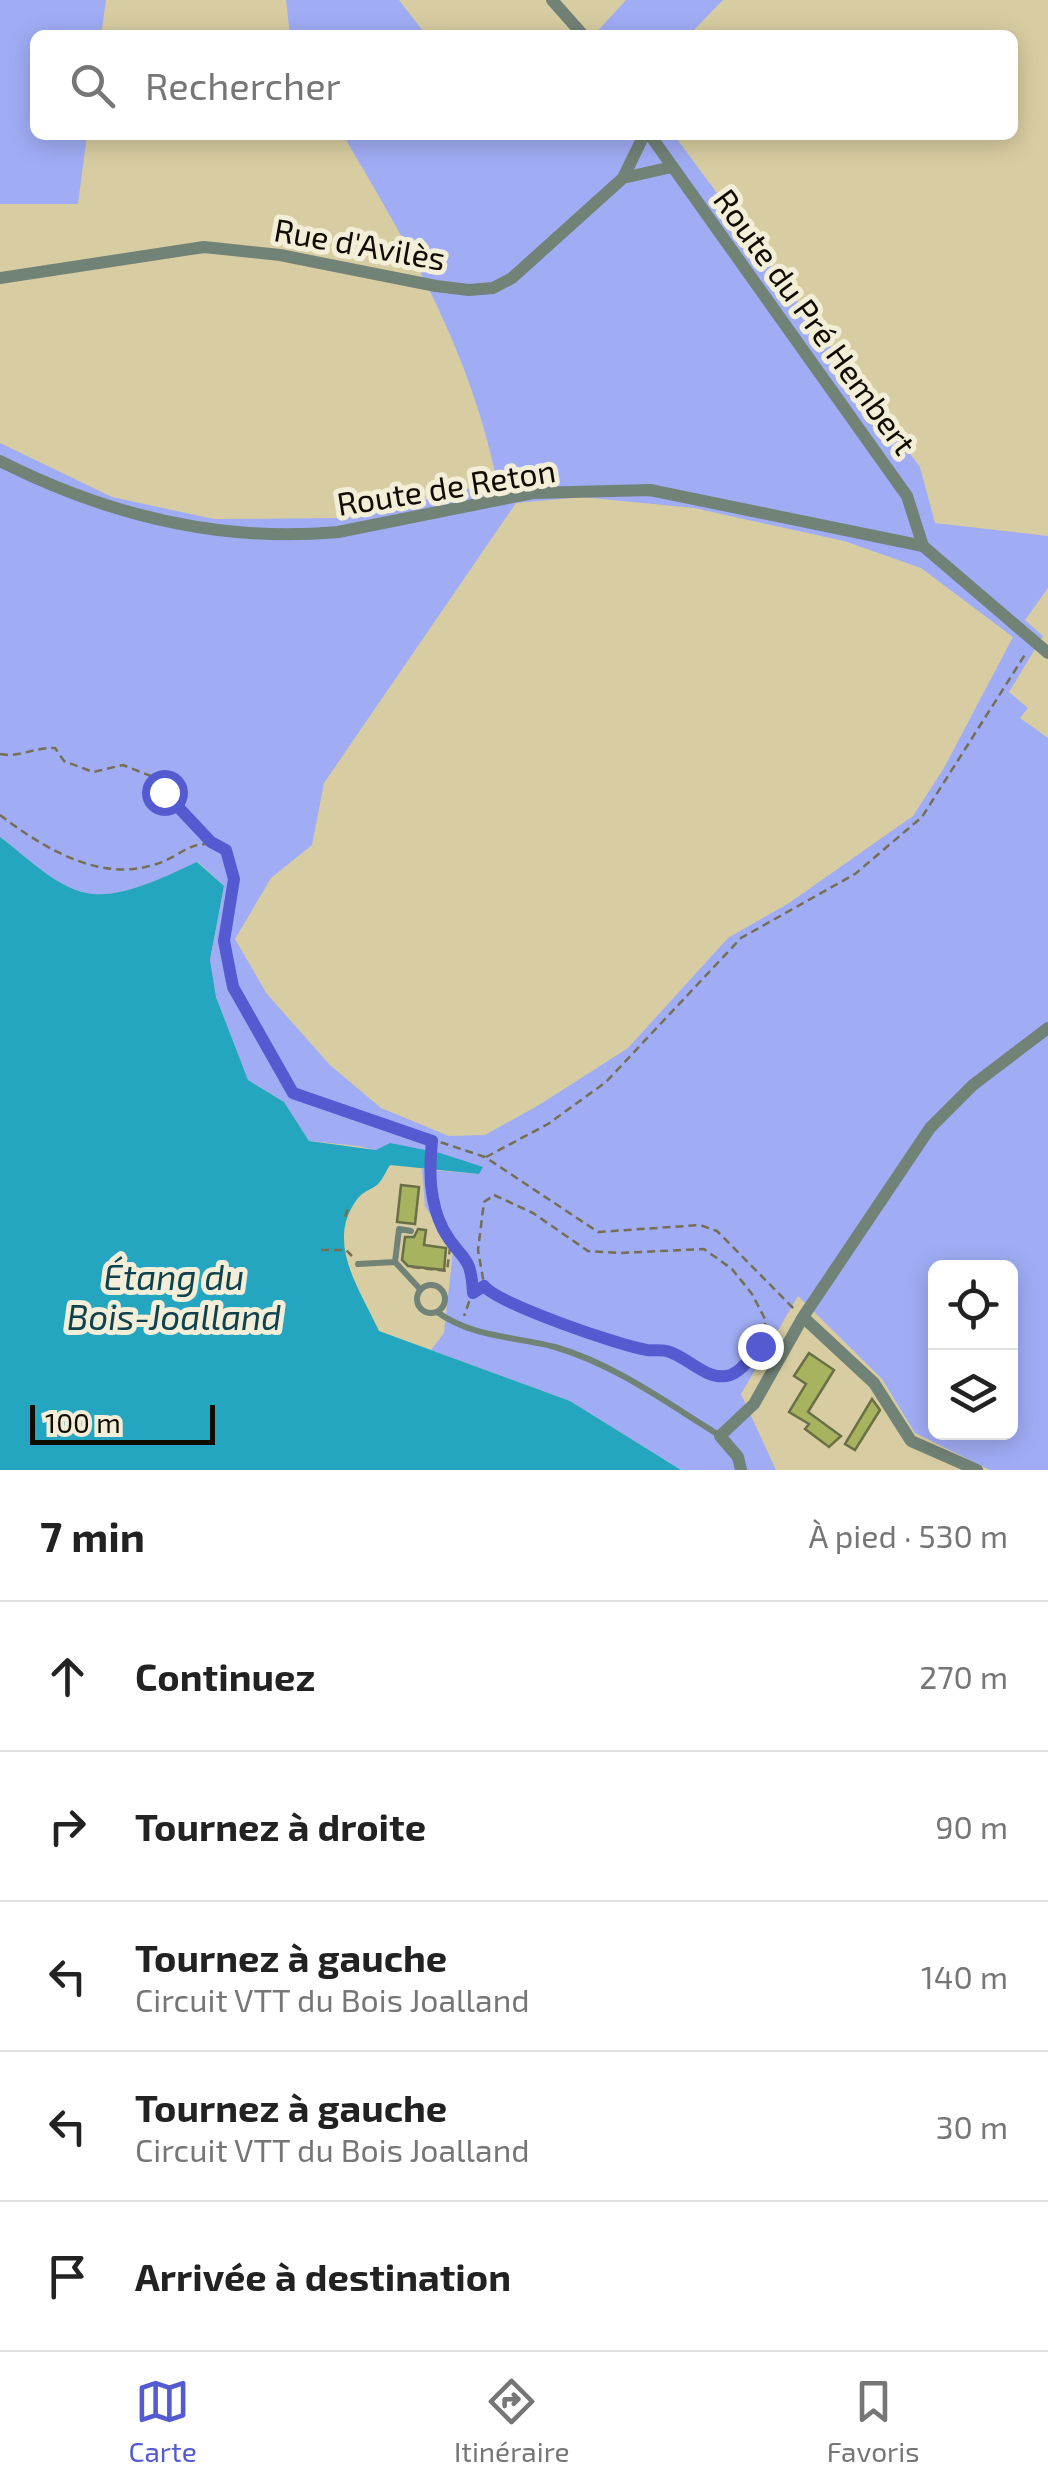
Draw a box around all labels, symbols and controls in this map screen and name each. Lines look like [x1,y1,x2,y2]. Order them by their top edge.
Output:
search box [30,30,1018,140]
icon: search [65,58,120,113]
text: Rechercher [145,62,341,108]
street label: Route du Pré Hembert [707,181,925,461]
street label: Rue d'Avilès [271,209,449,277]
street label: Route de Reton [334,450,558,522]
route start [142,770,188,816]
water label: Étang du Bois-Joalland [67,1255,281,1337]
map controls [928,1260,1018,1440]
button: locate [928,1260,1018,1350]
route end [738,1324,784,1370]
button: layers [928,1350,1018,1440]
scale bar [30,1400,215,1444]
text: 100 m [45,1405,121,1439]
text: 7 min [40,1510,145,1560]
text: À pied · 530 m [808,1516,1008,1554]
icon: ahead [40,1649,95,1704]
text: Continuez [135,1653,315,1699]
text: 270 m [919,1657,1008,1695]
icon: right [40,1799,95,1854]
text: Tournez à droite [135,1803,426,1849]
text: 90 m [935,1807,1008,1845]
text: Tournez à gauche [135,1934,447,1980]
icon: left [40,1949,95,2004]
text: 140 m [921,1957,1008,1995]
text: Circuit VTT du Bois Joalland [135,1980,530,2018]
text: Tournez à gauche [135,2084,447,2130]
icon: left [40,2099,95,2154]
text: 30 m [936,2107,1008,2145]
text: Circuit VTT du Bois Joalland [135,2130,530,2168]
icon: arrive [40,2249,95,2304]
text: Arrivée à destination [135,2253,511,2299]
tab: Carte [129,2374,197,2468]
tab: Itinéraire [454,2374,570,2468]
tab: Favoris [827,2374,919,2468]

